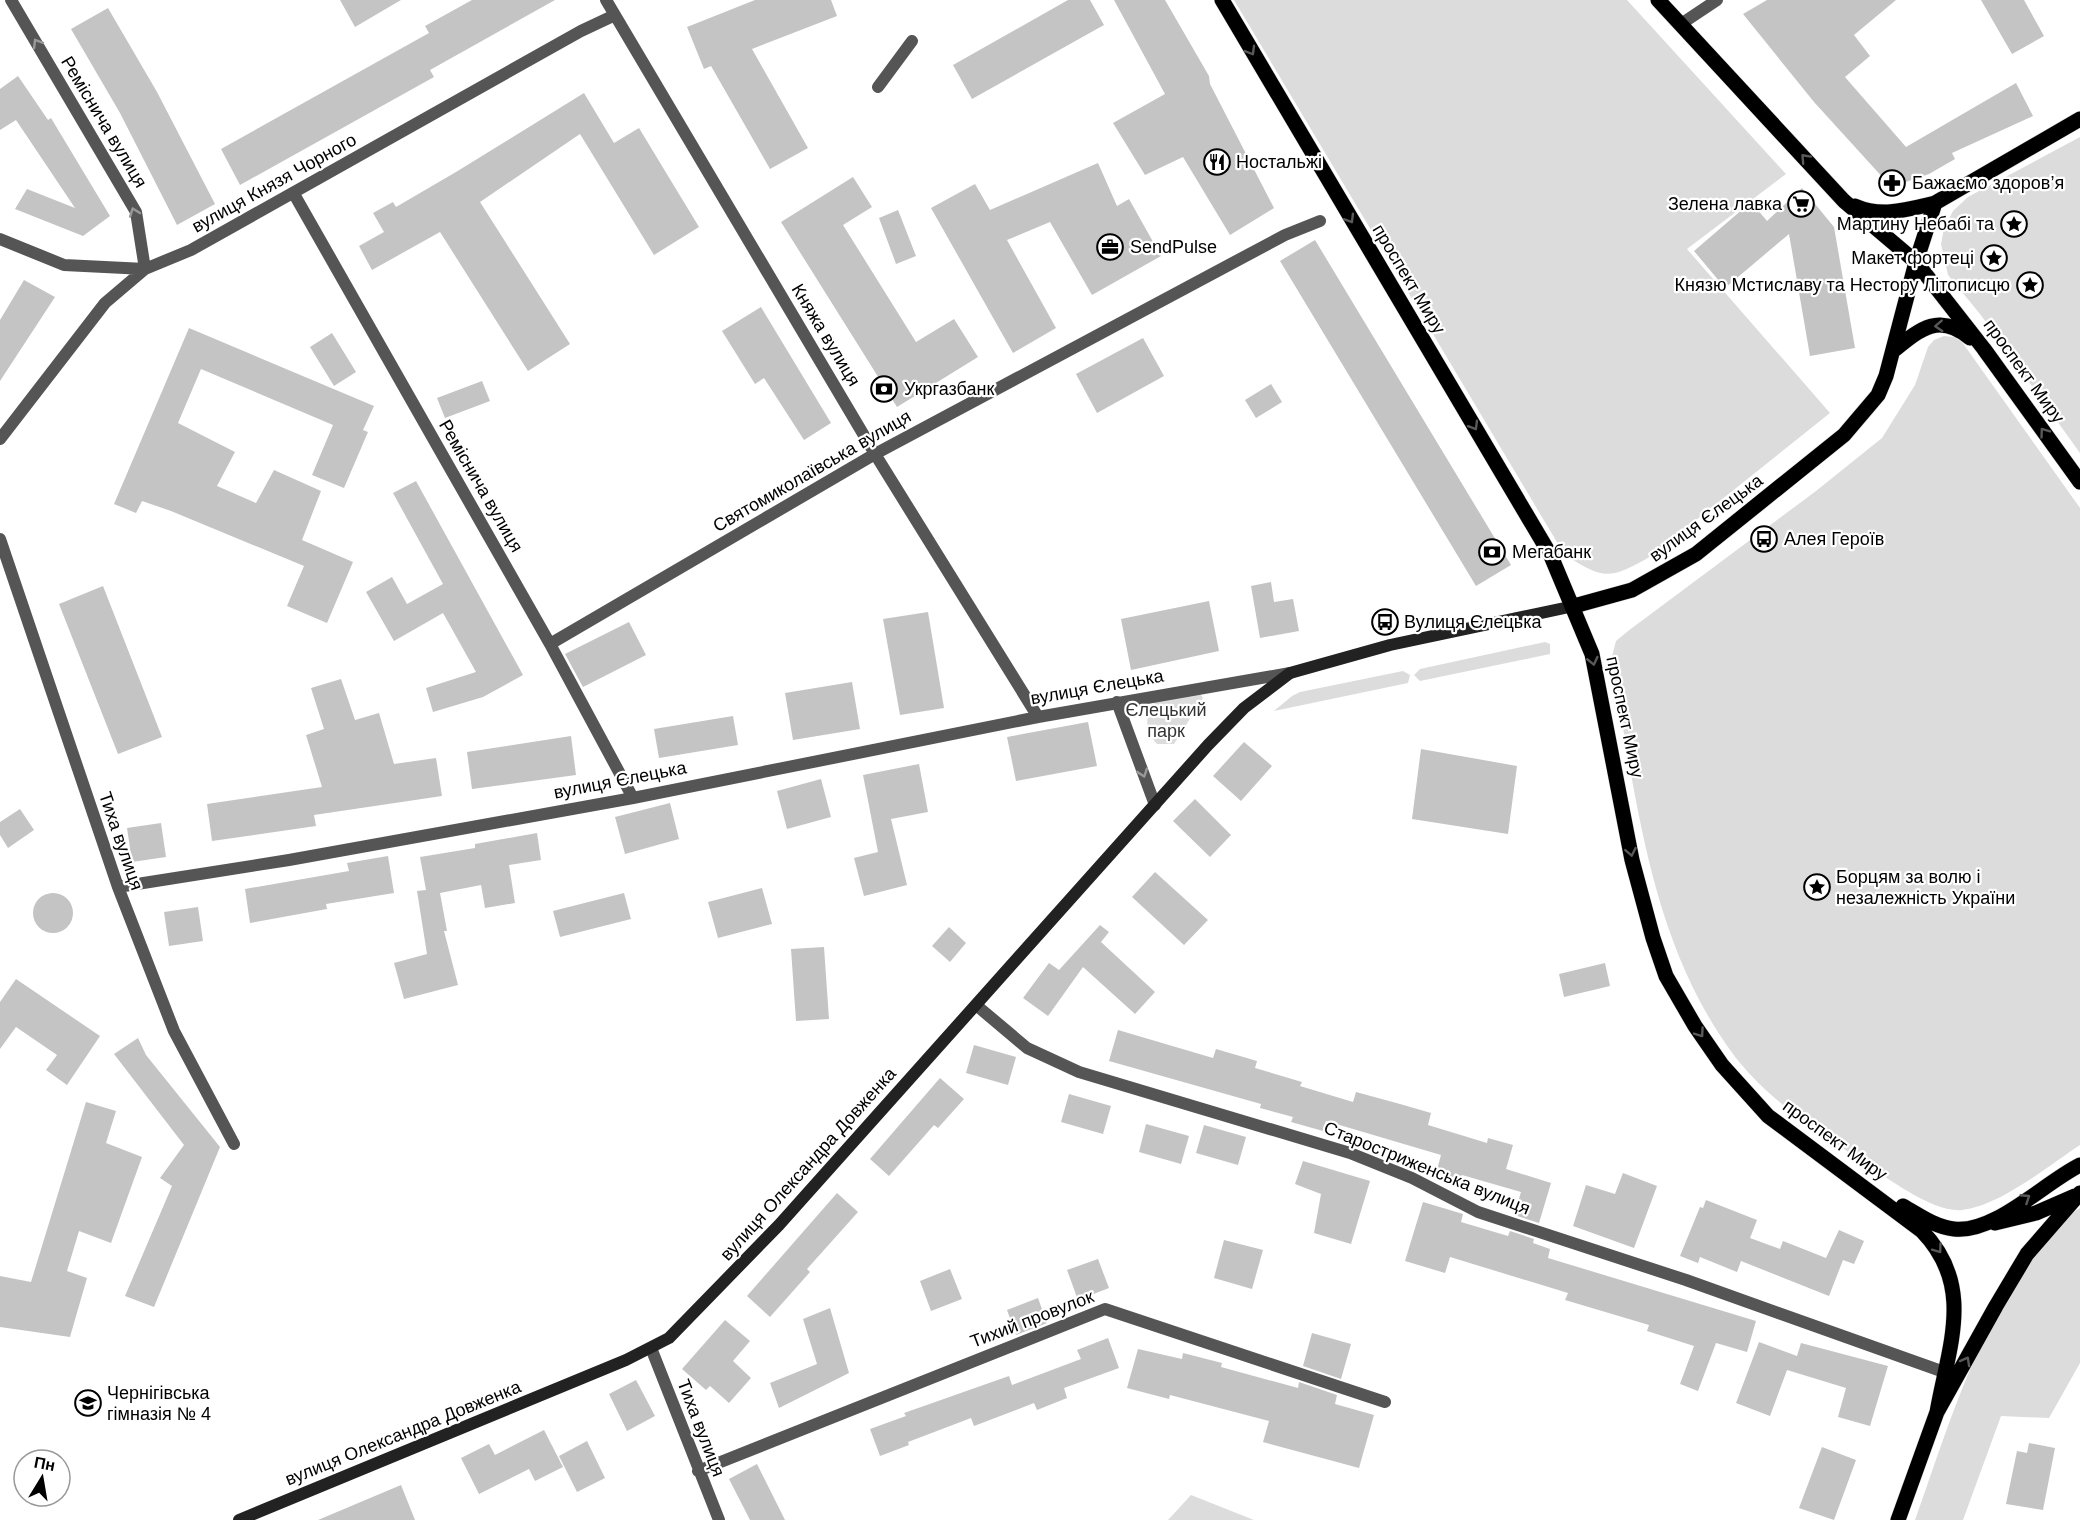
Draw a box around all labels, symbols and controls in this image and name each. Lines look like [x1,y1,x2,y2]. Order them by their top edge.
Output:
one-way arrow [32,39,44,49]
one-way arrow [1244,44,1255,55]
street label: Реміснича вулиця [57,53,151,191]
street label: вулиця Князя Чорного [188,129,360,237]
restaurant icon: Ностальжі [1202,147,1232,177]
place label: Ностальжі [1236,152,1322,172]
one-way arrow [1801,154,1812,164]
pharmacy icon: Бажаємо здоров’я [1877,168,1907,198]
place label: Бажаємо здоров’я [1912,173,2064,193]
supermarket icon: Зелена лавка [1786,189,1816,219]
place label: Зелена лавка [1668,194,1783,214]
one-way arrow [129,207,142,217]
place icon: Мартину Небабі та [1999,209,2029,239]
one-way arrow [1342,213,1354,223]
place label: Мартину Небабі та [1837,214,1995,234]
street label: проспект Миру [1369,221,1449,337]
office icon: SendPulse [1095,232,1125,262]
place label: SendPulse [1130,237,1217,257]
place icon: Макет фортеці [1979,243,2009,273]
place label: Макет фортеці [1851,248,1974,268]
place icon: Князю Мстиславу та Нестору Літописцю [2015,270,2045,300]
place label: Князю Мстиславу та Нестору Літописцю [1674,275,2010,295]
street label: Княжа вулиця [788,280,864,390]
street label: проспект Миру [1980,315,2068,427]
one-way arrow [1934,319,1943,332]
bank icon: Укргазбанк [869,374,899,404]
place label: Укргазбанк [904,379,994,399]
street label: Святомиколаївська вулиця [709,406,915,536]
street label: Реміснича вулиця [435,416,527,556]
one-way arrow [1467,420,1478,430]
one-way arrow [2040,428,2051,439]
street label: вулиця Єлецька [1646,470,1767,566]
bus stop icon: Алея Героїв [1749,524,1779,554]
place label: Алея Героїв [1784,529,1884,549]
bank icon: Мегабанк [1477,537,1507,567]
place label: Мегабанк [1512,542,1591,562]
bus stop icon: Вулиця Єлецька [1370,607,1400,637]
place label: Вулиця Єлецька [1404,612,1542,632]
street label: проспект Миру [1602,654,1648,780]
one-way arrow [1586,656,1599,666]
street label: вулиця Єлецька [1029,665,1166,709]
park label: Єлецький парк [1125,700,1207,741]
street label: вулиця Єлецька [552,757,689,803]
one-way arrow [1136,768,1149,778]
street label: Тиха вулиця [95,789,147,893]
one-way arrow [1624,847,1637,857]
place label: Борцям за волю і незалежність України [1836,867,2015,908]
place icon: Борцям за волю і незалежність України [1802,872,1832,902]
one-way arrow [1693,1026,1704,1037]
street label: вулиця Олександра Довженка [716,1063,900,1264]
street label: проспект Миру [1779,1096,1891,1184]
street label: Старостриженська вулиця [1321,1117,1533,1219]
one-way arrow [2019,1194,2030,1205]
one-way arrow [1931,1242,1942,1253]
street label: Тихий провулок [968,1286,1097,1352]
one-way arrow [1958,1357,1970,1367]
street label: вулиця Олександра Довженка [282,1376,525,1490]
street label: Тиха вулиця [673,1377,729,1479]
place label: Чернігівська гімназія № 4 [107,1383,211,1424]
school or university icon: Чернігівська гімназія № 4 [73,1388,103,1418]
north arrow [12,1448,72,1508]
text: Пн [33,1453,57,1474]

